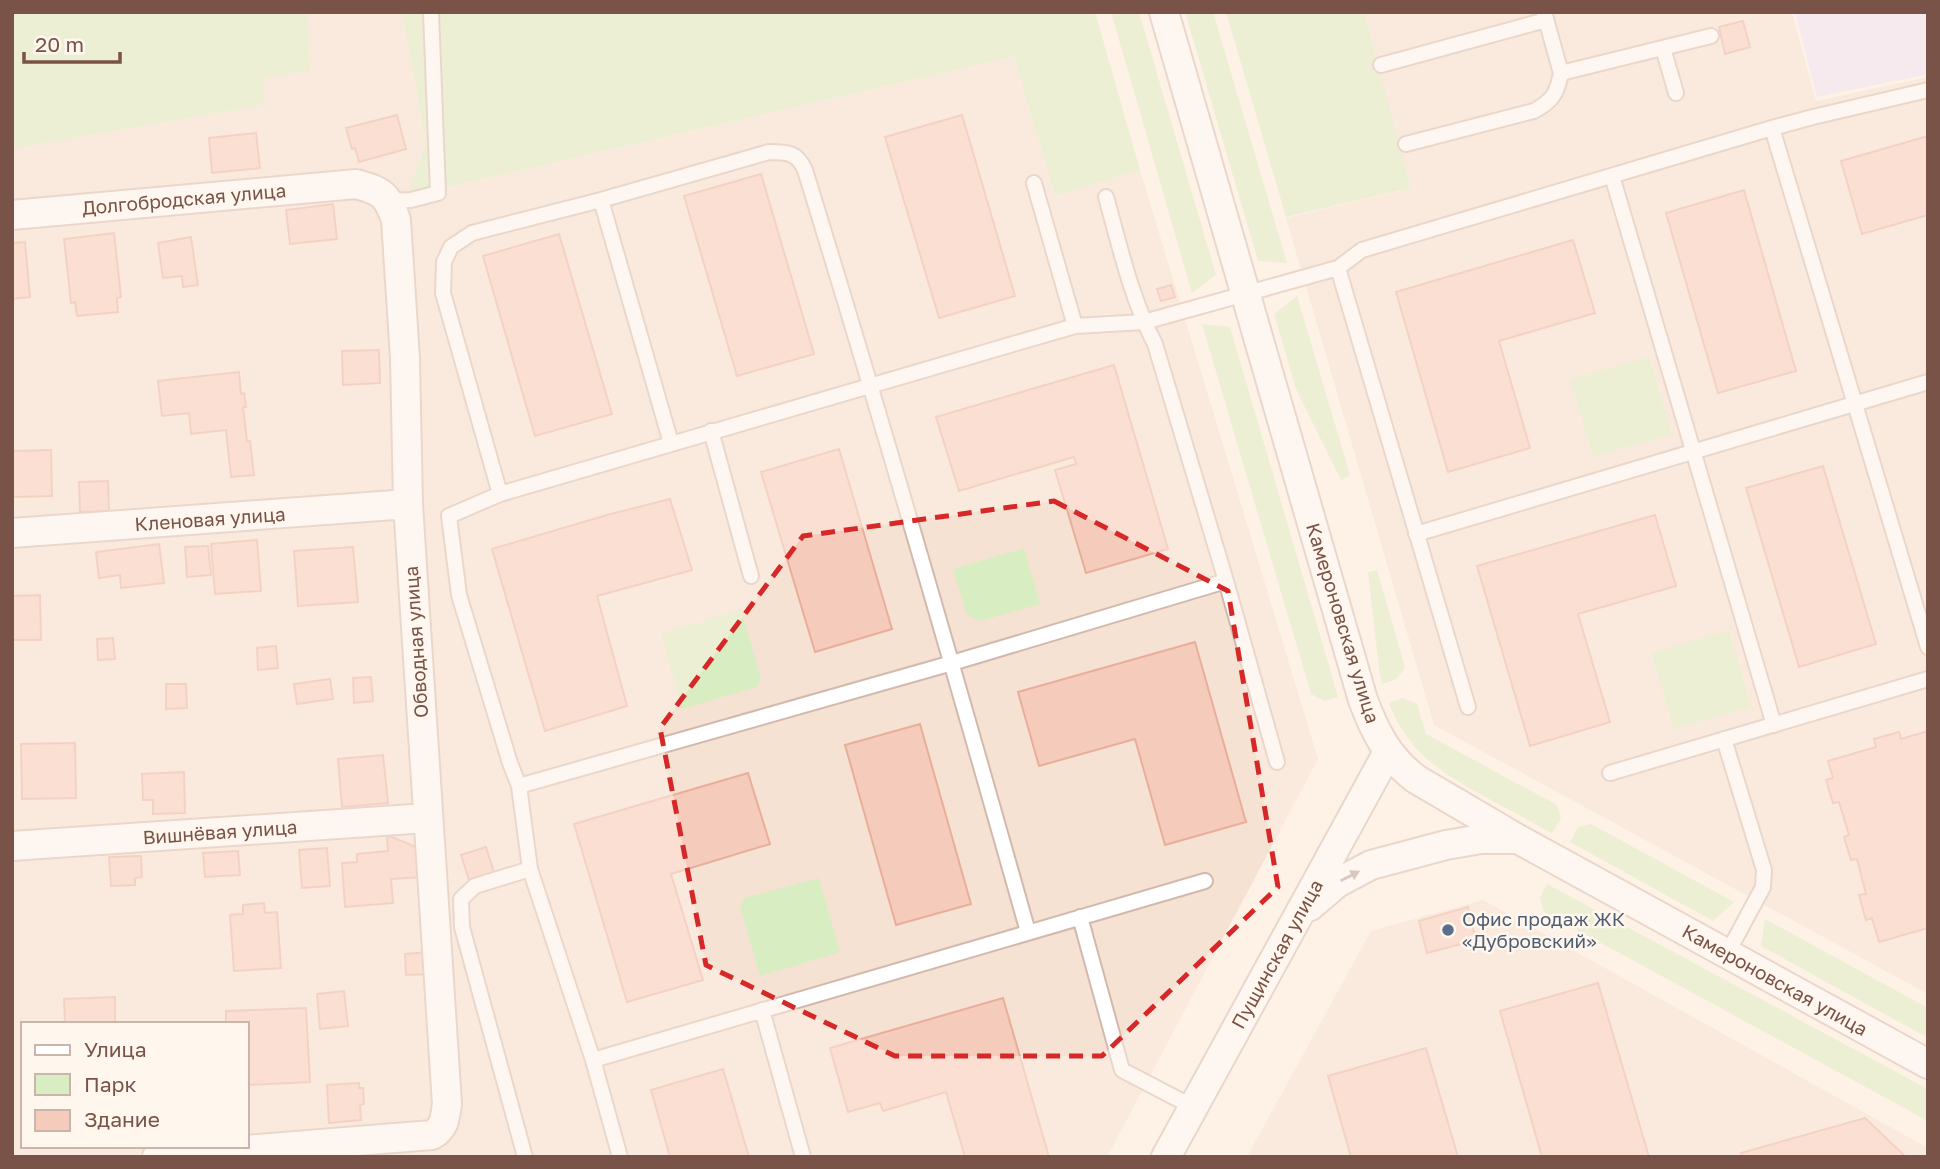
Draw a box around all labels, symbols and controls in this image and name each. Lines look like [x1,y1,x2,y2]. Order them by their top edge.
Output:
scale bar [24,21,121,65]
text: 20 m [35,31,84,57]
street label: Долгобродская улица [81,178,287,219]
street label: Кленовая улица [134,502,286,535]
street label: Камероновская улица [1302,520,1385,726]
street label: Обводная улица [399,565,432,719]
street label: Вишнёвая улица [142,815,298,848]
one-way arrow [1340,871,1360,882]
street label: Пущинская улица [1226,875,1327,1032]
place label: Офис продаж ЖК «Дубровский» [1462,907,1625,952]
street label: Камероновская улица [1679,919,1872,1040]
marker: Офис продаж ЖК «Дубровский» [1440,922,1456,938]
legend [21,1022,248,1148]
text: Улица [84,1036,147,1062]
text: Парк [84,1071,137,1097]
text: Здание [84,1106,160,1132]

